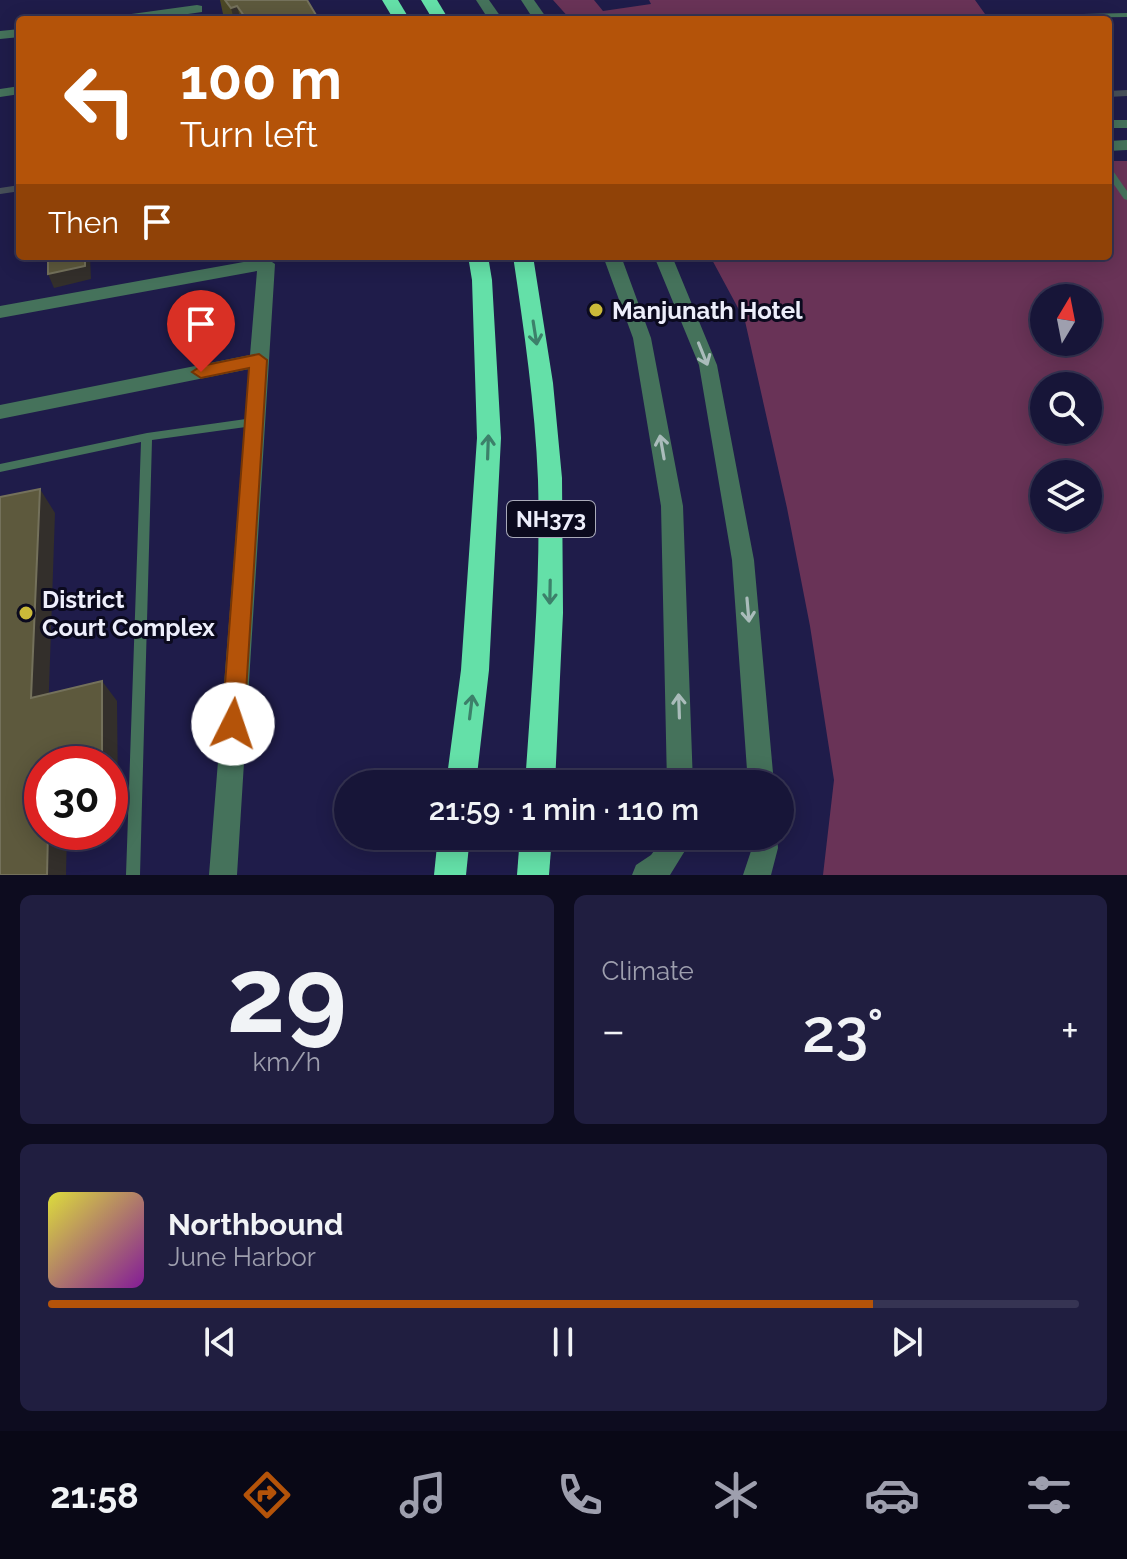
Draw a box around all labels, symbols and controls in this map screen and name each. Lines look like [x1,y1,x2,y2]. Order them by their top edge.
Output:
text: 100 m [180,46,342,112]
icon: left [48,48,152,152]
text: Turn left [180,113,318,155]
icon: arrive [135,200,179,244]
text: Then [48,205,119,240]
north arrow [1030,284,1102,356]
map controls [1030,284,1102,532]
pin [167,290,235,372]
place label: Manjunath Hotel [612,296,803,325]
marker: Manjunath Hotel [587,301,605,319]
icon: arrive [179,302,223,346]
one-way arrow [528,320,543,345]
one-way arrow [697,341,711,366]
button: search [1030,372,1102,444]
one-way arrow [481,434,496,461]
one-way arrow [653,435,668,460]
button: layers [1030,460,1102,532]
road number: NH373 [507,501,595,537]
one-way arrow [542,578,558,605]
place label: District Court Complex [42,585,215,642]
one-way arrow [741,596,756,623]
marker: District Court Complex [17,604,35,622]
position arrow [191,682,275,766]
one-way arrow [672,693,687,720]
one-way arrow [463,694,478,720]
speed limit sign: 30 [24,746,128,850]
text: 21:59 · 1 min · 110 m [429,792,699,827]
text: 29 [227,934,347,1056]
text: Climate [602,956,694,986]
text: 23° [802,996,884,1066]
text: − [602,1005,625,1056]
text: + [1061,1005,1079,1056]
text: km/h [252,1047,321,1077]
text: Northbound [168,1207,343,1242]
text: June Harbor [168,1242,316,1272]
icon: previous [198,1320,242,1364]
icon: pause [541,1320,585,1364]
icon: next [885,1320,929,1364]
icon: directions [239,1467,295,1523]
icon: music [395,1467,451,1523]
icon: phone [552,1467,608,1523]
icon: climate [708,1467,764,1523]
icon: car [864,1467,920,1523]
icon: filters [1021,1467,1077,1523]
text: 21:58 [50,1474,139,1516]

